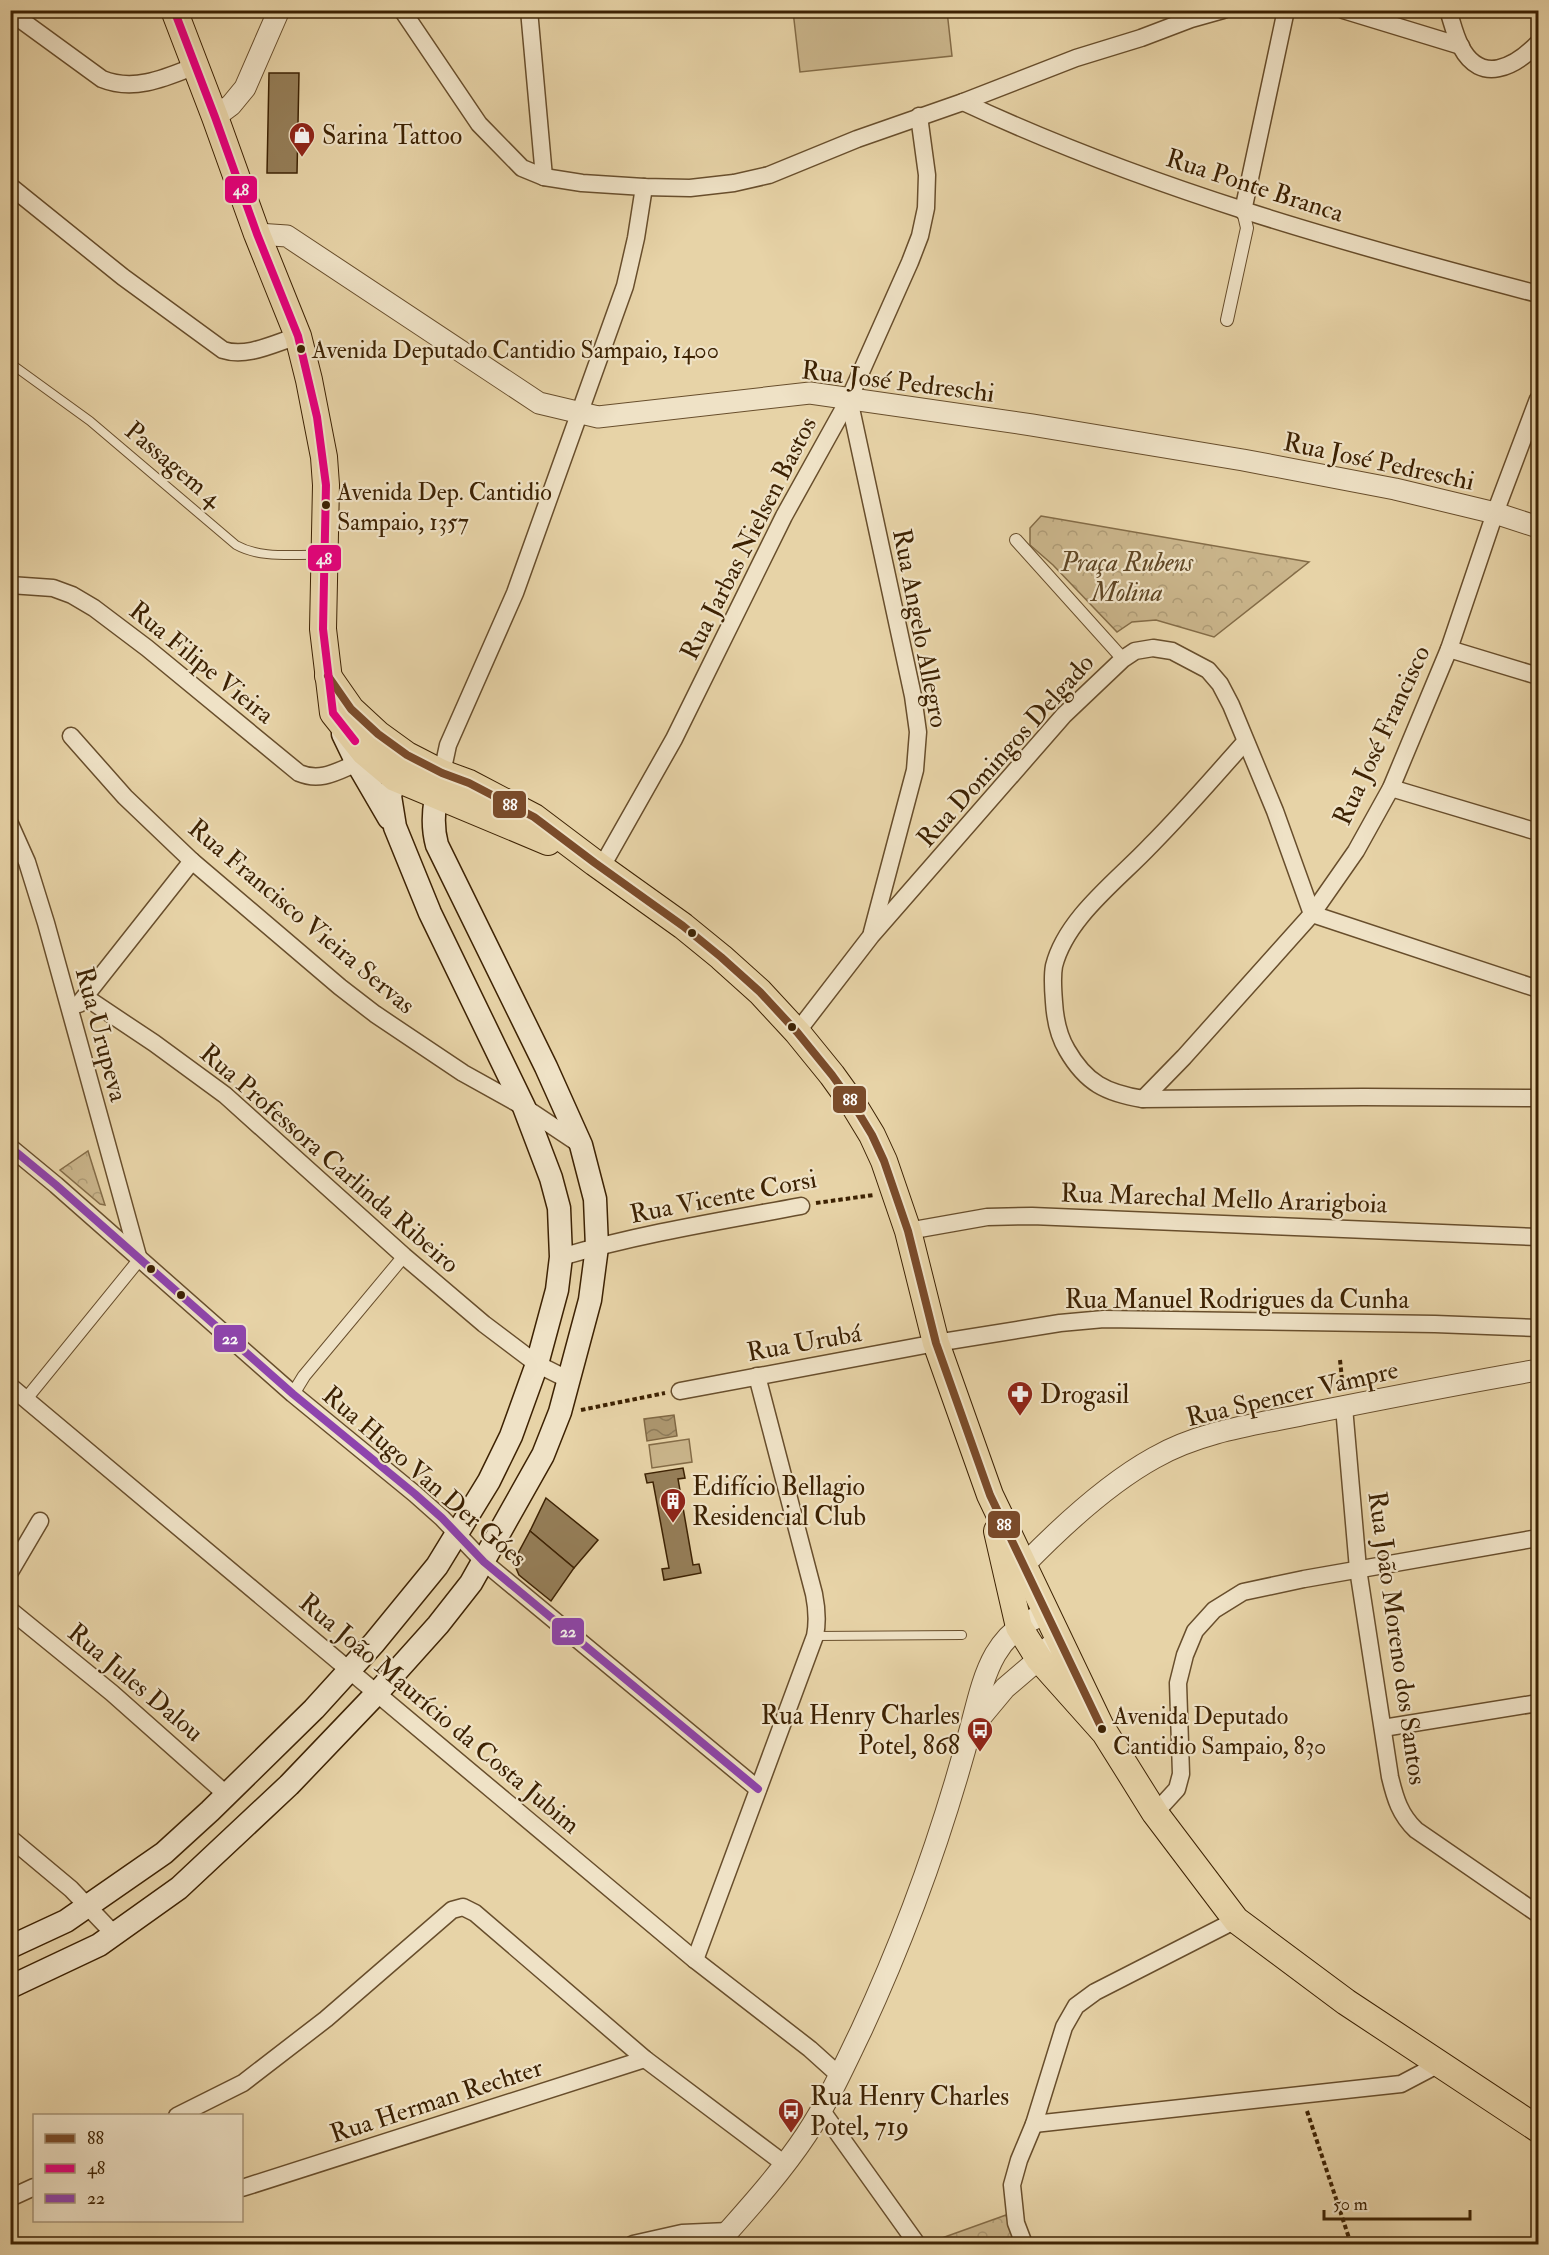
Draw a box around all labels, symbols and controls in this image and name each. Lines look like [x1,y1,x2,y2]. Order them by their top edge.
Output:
shop icon: Sarina Tattoo [287,120,317,158]
place label: Sarina Tattoo [322,120,462,152]
street label: Rua Ponte Branca [1162,142,1348,230]
line badge: 48 [224,175,258,204]
text: 48 [232,180,250,200]
place label: Avenida Deputado Cantidio Sampaio, 1400 [311,335,719,366]
marker: Avenida Deputado Cantidio Sampaio, 1400 [295,343,307,355]
street label: Rua José Pedreschi [799,354,996,410]
street label: Rua Jarbas Nielsen Bastos [674,411,824,665]
street label: Passagem 4 [118,415,229,515]
street label: Rua José Pedreschi [1280,426,1477,498]
place label: Avenida Dep. Cantidio Sampaio, 1357 [336,477,552,538]
marker: Avenida Dep. Cantidio Sampaio, 1357 [320,499,332,511]
street label: Rua Angelo Allegro [885,526,955,730]
line badge: 48 [307,544,342,572]
park label: Praça Rubens Molina [1060,547,1194,609]
text: 48 [315,549,333,569]
street label: Rua Filipe Vieira [122,595,281,732]
street label: Rua José Francisco [1326,641,1437,830]
street label: Rua Domingos Delgado [910,647,1101,854]
line badge: 88 [492,790,527,819]
text: 88 [502,795,518,815]
street label: Rua Francisco Vieira Servas [181,812,422,1021]
unlabelled marker [686,927,698,939]
street label: Rua Urupeva [67,963,134,1106]
unlabelled marker [786,1021,798,1033]
street label: Rua Professora Carlinda Ribeiro [193,1037,466,1280]
line badge: 88 [832,1085,867,1114]
text: 88 [842,1090,858,1110]
street label: Rua Vicente Corsi [627,1163,819,1231]
street label: Rua Marechal Mello Ararigboia [1060,1177,1388,1221]
unlabelled marker [145,1263,157,1275]
street label: Rua Manuel Rodrigues da Cunha [1065,1284,1409,1316]
unlabelled marker [175,1289,187,1301]
street label: Rua Urubá [744,1317,864,1369]
line badge: 22 [213,1324,247,1353]
text: 22 [222,1329,238,1349]
street label: Rua Spencer Vampre [1183,1354,1402,1435]
street label: Rua Hugo Van Der Góes [316,1379,533,1574]
pharmacy icon: Drogasil [1005,1379,1035,1417]
place label: Drogasil [1040,1379,1130,1411]
place label: Edifício Bellagio Residencial Club [692,1471,866,1533]
building icon: Edifício Bellagio Residencial Club [658,1486,688,1524]
street label: Rua João Moreno dos Santos [1361,1489,1433,1787]
line badge: 88 [987,1510,1021,1539]
text: 88 [996,1515,1012,1535]
street label: Rua João Maurício da Costa Jubim [292,1587,586,1841]
street label: Rua Jules Dalou [61,1617,210,1749]
line badge: 22 [551,1617,585,1646]
text: 22 [560,1622,576,1642]
place label: Rua Henry Charles Potel, 868 [761,1700,960,1762]
place label: Avenida Deputado Cantidio Sampaio, 830 [1112,1701,1326,1762]
bus stop icon: Rua Henry Charles Potel, 868 [965,1715,995,1753]
marker: Avenida Deputado Cantidio Sampaio, 830 [1096,1723,1108,1735]
street label: Rua Herman Rechter [326,2051,547,2150]
place label: Rua Henry Charles Potel, 719 [810,2081,1009,2143]
bus stop icon: Rua Henry Charles Potel, 719 [776,2096,806,2134]
legend [33,2114,243,2222]
text: 88 [87,2127,104,2150]
text: 48 [87,2157,105,2180]
scale bar [1324,2183,1470,2221]
text: 22 [87,2187,105,2210]
text: 50 m [1333,2193,1368,2216]

